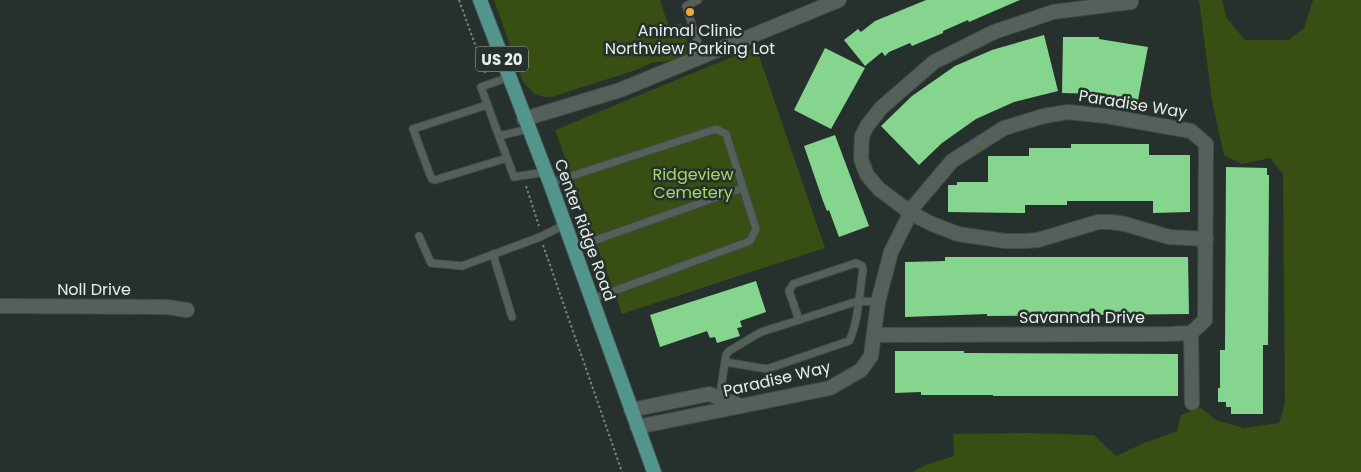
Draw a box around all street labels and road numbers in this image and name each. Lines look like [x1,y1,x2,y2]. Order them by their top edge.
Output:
road number: US 20 [476,46,528,72]
street label: Paradise Way [1077,84,1189,124]
street label: Center Ridge Road [549,156,621,304]
street label: Noll Drive [57,278,131,301]
street label: Savannah Drive [1019,306,1145,329]
street label: Paradise Way [721,355,833,403]

